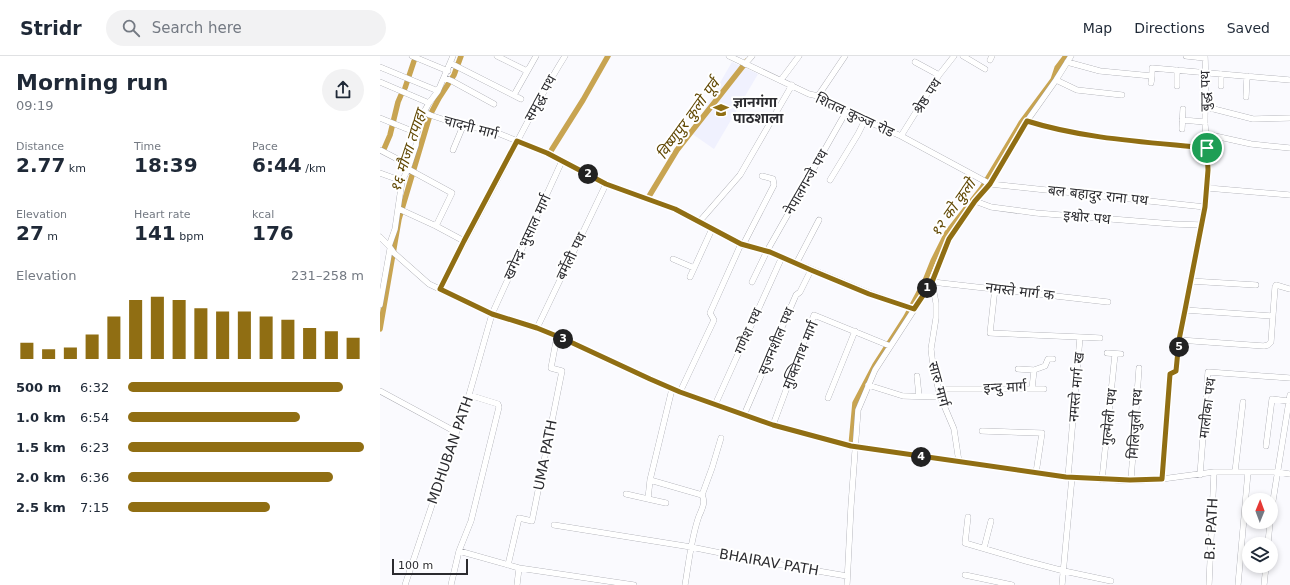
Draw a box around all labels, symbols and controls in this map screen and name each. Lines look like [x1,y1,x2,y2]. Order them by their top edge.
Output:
search box [106,10,386,46]
text: Stridr [20,17,82,39]
icon: search [120,17,142,39]
text: Search here [152,19,242,37]
text: Map [1083,20,1112,36]
text: Directions [1134,20,1205,36]
text: Saved [1227,20,1270,36]
button: share [322,69,364,111]
text: Morning run [16,70,168,95]
street label: बुद्ध पथ [1197,70,1215,111]
street label: समृद्ध पथ [521,71,561,125]
water label: विष्णुपुर कुलो पूर्व [653,72,726,163]
street label: श्रेष्ठ पथ [909,74,945,117]
street label: शितल कुञ्ज रोड [812,90,897,142]
place label: ज्ञानगंगा पाठशाला [733,94,784,126]
text: 09:19 [16,98,53,113]
school or university icon: ज्ञानगंगा पाठशाला [712,101,730,119]
water label: १६ मौजा तपाहा [386,104,431,195]
street label: चादनी मार्ग [442,112,501,142]
pin [1190,131,1224,165]
icon: arrive [1196,137,1218,159]
text: Distance [16,140,64,153]
text: Time [134,140,161,153]
text: Pace [252,140,278,153]
street label: नेपालगन्जे पथ [780,145,832,217]
text: 2.77 [16,153,65,177]
text: 18:39 [134,153,198,177]
text: 6:44 [252,153,302,177]
text: km [65,162,86,175]
text: /km [302,162,326,175]
pin: 2 [578,164,598,184]
text: 2 [584,167,592,180]
water label: १२ को कुलो [927,173,982,241]
street label: बल बहादुर राना पथ [1047,182,1150,210]
street label: खगेन्द्र भुसाल मार्ग [499,190,556,283]
street label: इश्वोर पथ [1063,207,1112,227]
text: Elevation [16,208,67,221]
text: Heart rate [134,208,190,221]
text: kcal [252,208,274,221]
text: 27 [16,221,44,245]
text: 141 [134,221,176,245]
text: 176 [252,221,294,245]
street label: बर्मेली पथ [553,229,590,282]
text: m [44,230,58,243]
text: bpm [176,230,204,243]
text: Elevation [16,268,76,283]
text: 231–258 m [291,268,364,283]
pin: 1 [917,278,937,298]
street label: नमस्ते मार्ग क [985,278,1056,303]
text: 1 [923,281,931,294]
street label: गणेश पथ [730,304,766,357]
street label: सृजनशील पथ [755,304,800,378]
street label: मुक्तिनाथ मार्ग [779,318,823,392]
pin: 3 [553,329,573,349]
text: 3 [559,332,567,345]
pin: 5 [1169,337,1189,357]
text: 5 [1175,340,1183,353]
street label: नमस्ते मार्ग ख [1064,351,1087,422]
street label: सारु मार्ग [925,360,953,409]
street label: मालीका पथ [1195,376,1219,439]
street label: इन्दु मार्ग [983,378,1028,398]
text: 500 m [16,380,61,395]
text: 6:32 [80,380,109,395]
street label: गुल्मेली पथ [1097,387,1122,447]
street label: मिलिजुली पथ [1125,387,1147,460]
street label: MDHUBAN PATH [424,394,476,506]
text: 1.0 km [16,410,66,425]
text: 6:54 [80,410,109,425]
street label: UMA PATH [530,418,560,492]
text: 1.5 km [16,440,66,455]
text: 6:23 [80,440,109,455]
pin: 4 [911,447,931,467]
text: 4 [917,450,925,463]
text: 2.0 km [16,470,66,485]
text: 6:36 [80,470,109,485]
north arrow [1242,493,1278,529]
map controls [1242,493,1278,573]
street label: B.P PATH [1201,498,1221,560]
text: 2.5 km [16,500,66,515]
text: 7:15 [80,500,109,515]
button: layers [1242,537,1278,573]
street label: BHAIRAV PATH [718,545,820,579]
scale bar [392,557,468,576]
text: 100 m [398,559,433,572]

